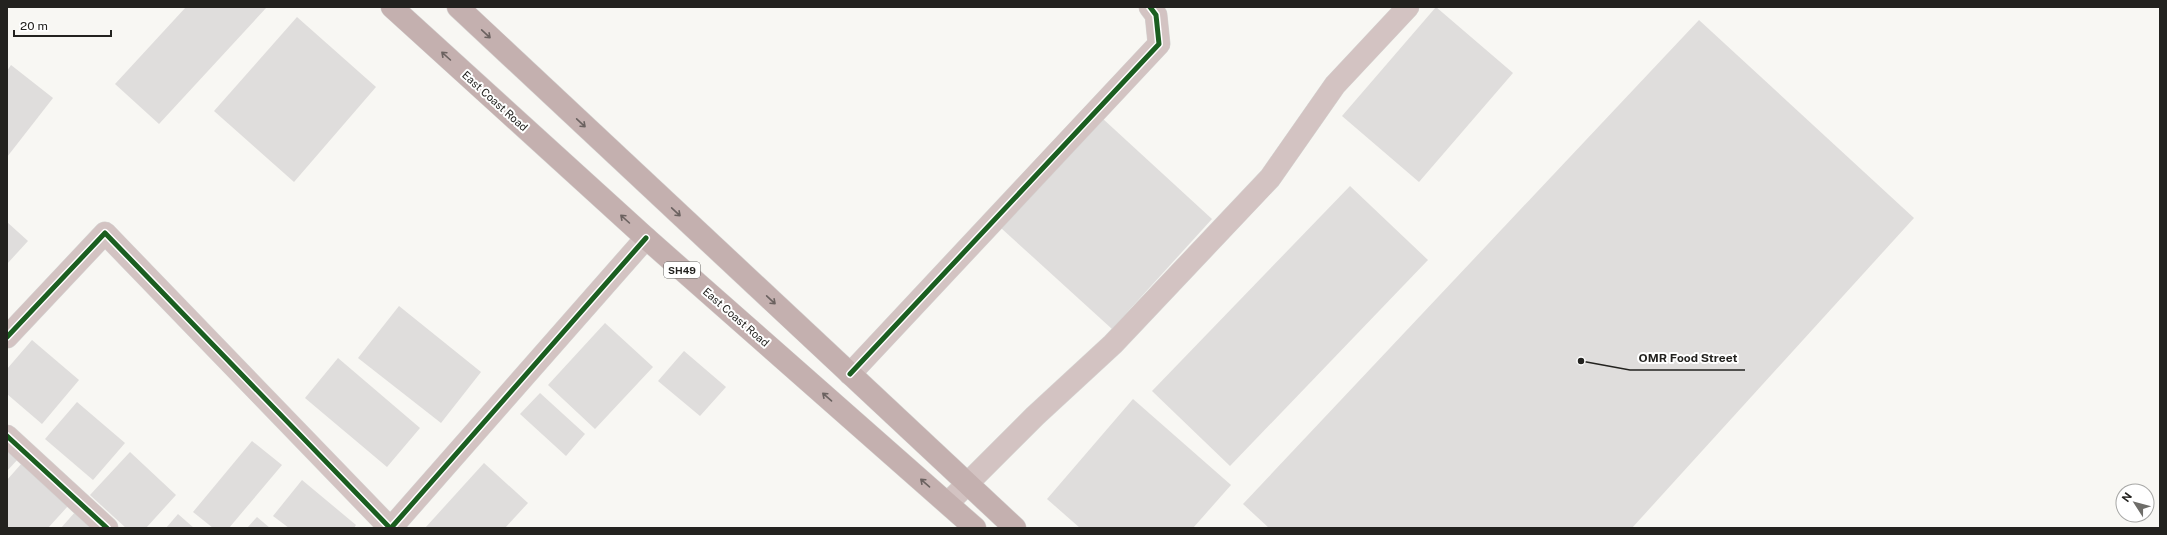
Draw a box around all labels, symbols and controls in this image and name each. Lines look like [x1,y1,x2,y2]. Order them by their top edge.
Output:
scale bar [14,12,111,38]
text: 20 m [20,19,48,33]
one-way arrow [481,29,491,39]
one-way arrow [441,51,451,61]
street label: East Coast Road [460,69,530,133]
one-way arrow [576,118,586,128]
one-way arrow [670,207,680,216]
one-way arrow [620,214,630,224]
road number: SH49 [664,262,700,278]
street label: East Coast Road [701,285,771,349]
one-way arrow [766,296,776,305]
callout: OMR Food Street [1630,346,1745,370]
text: OMR Food Street [1639,351,1737,365]
one-way arrow [822,393,833,402]
one-way arrow [920,479,930,488]
north arrow [2115,483,2155,523]
text: N [2120,490,2134,504]

